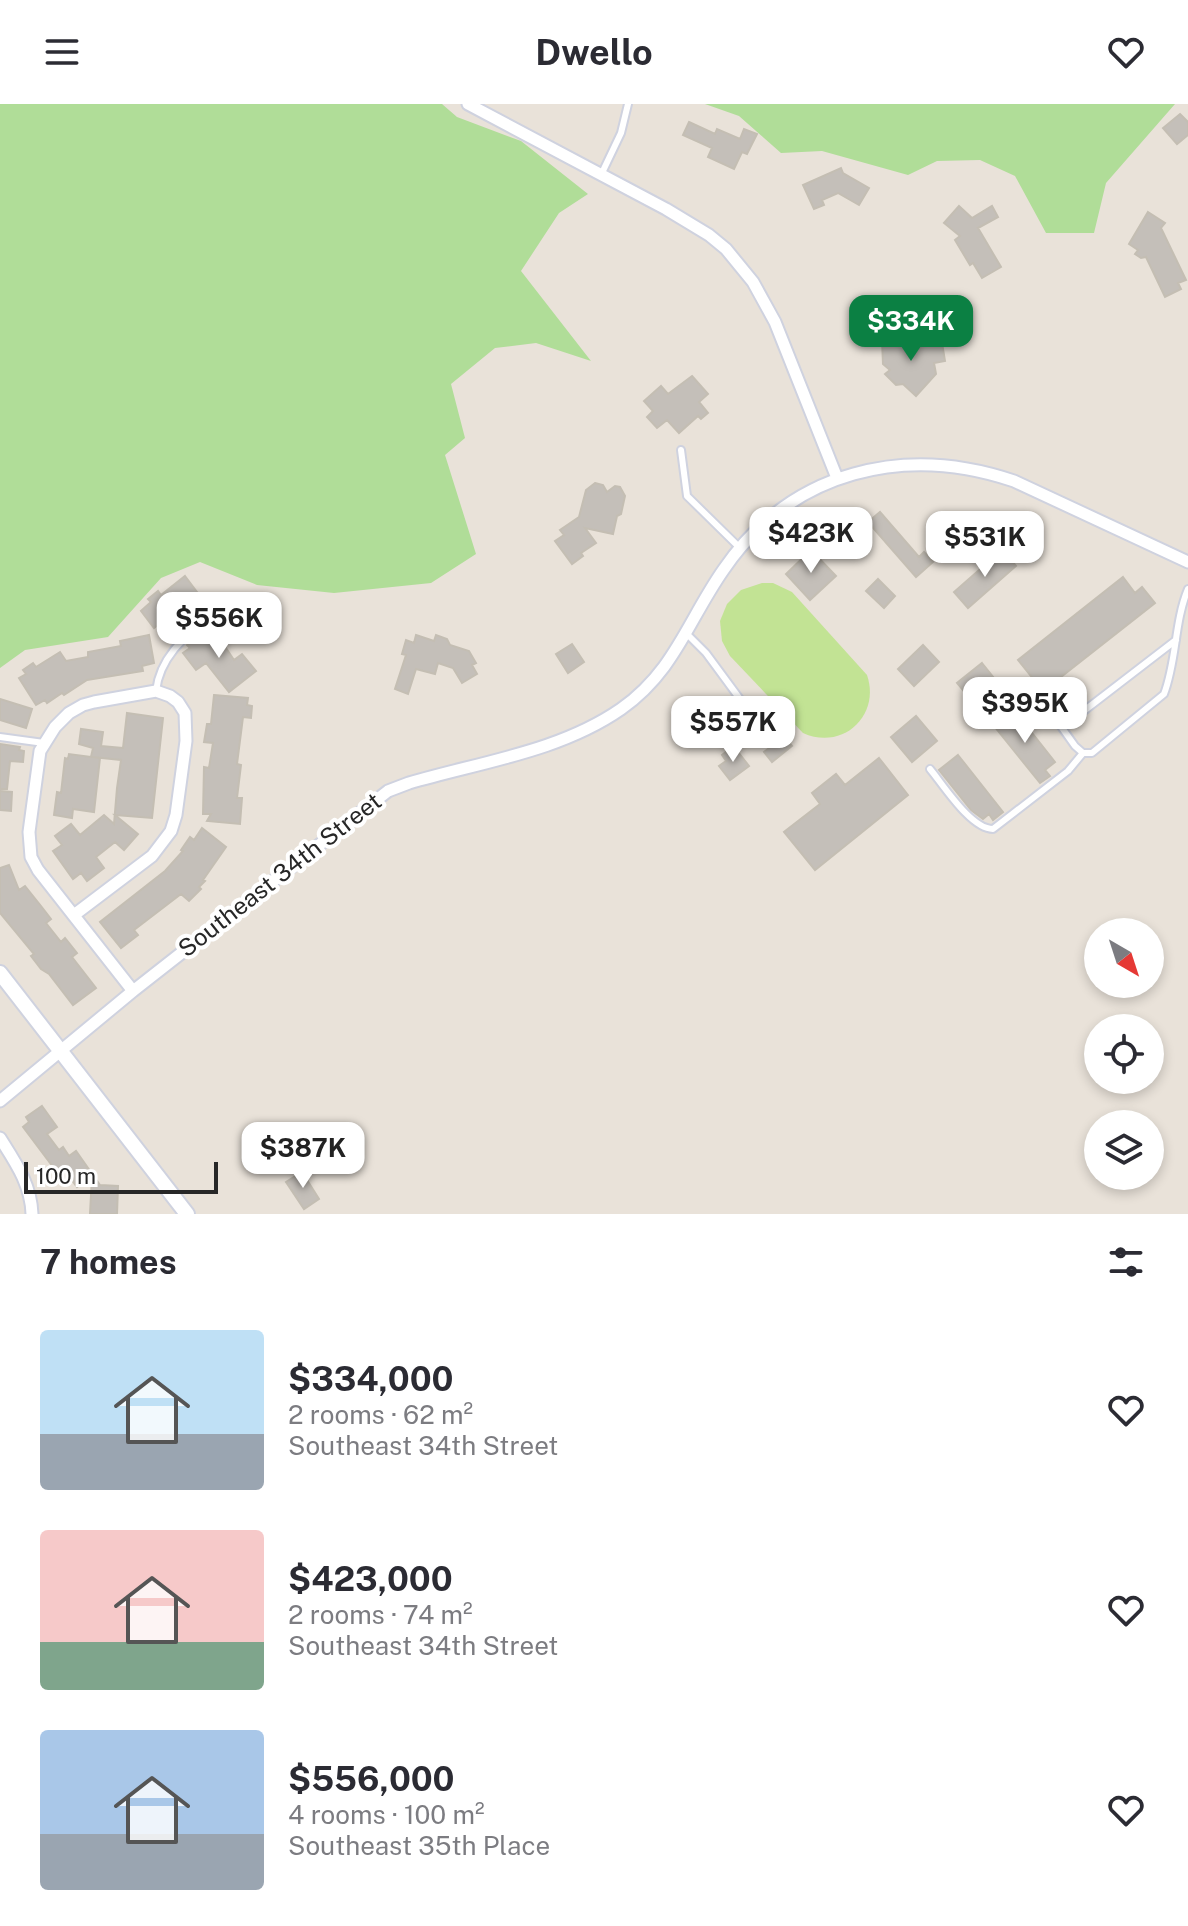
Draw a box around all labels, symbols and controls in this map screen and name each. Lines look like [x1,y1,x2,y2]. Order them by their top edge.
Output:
icon: menu [40,30,84,74]
icon: heart [1104,30,1148,74]
text: Dwello [535,31,653,73]
pin: $334K [855,295,967,363]
text: $334K [867,305,955,336]
pin: $423K [755,507,867,575]
pin: $531K [929,511,1041,579]
text: $423K [767,517,855,548]
text: $531K [944,521,1026,552]
pin: $556K [163,592,275,660]
text: $556K [175,602,263,633]
pin: $395K [969,677,1081,745]
text: $395K [981,687,1069,718]
pin: $557K [677,696,789,764]
text: $557K [689,706,777,737]
street label: Southeast 34th Street [172,786,386,962]
north arrow [1084,918,1164,998]
map controls [1084,918,1164,1190]
button: locate [1084,1014,1164,1094]
button: layers [1084,1110,1164,1190]
pin: $387K [247,1122,359,1190]
text: $387K [260,1132,346,1163]
scale bar [24,1158,218,1194]
text: 100 m [36,1163,96,1189]
icon: filters [1104,1240,1148,1284]
text: 7 homes [40,1242,177,1282]
text: $334,000 [288,1359,453,1399]
icon: home [104,1362,200,1458]
icon: heart [1104,1388,1148,1432]
text: 2 rooms · 62 m² [288,1399,473,1430]
text: Southeast 34th Street [288,1430,558,1461]
text: $423,000 [288,1559,453,1599]
icon: home [104,1562,200,1658]
icon: heart [1104,1588,1148,1632]
text: 2 rooms · 74 m² [288,1599,473,1630]
text: Southeast 34th Street [288,1630,558,1661]
text: $556,000 [288,1759,454,1799]
icon: home [104,1762,200,1858]
icon: heart [1104,1788,1148,1832]
text: 4 rooms · 100 m² [288,1799,484,1830]
text: Southeast 35th Place [288,1830,550,1861]

